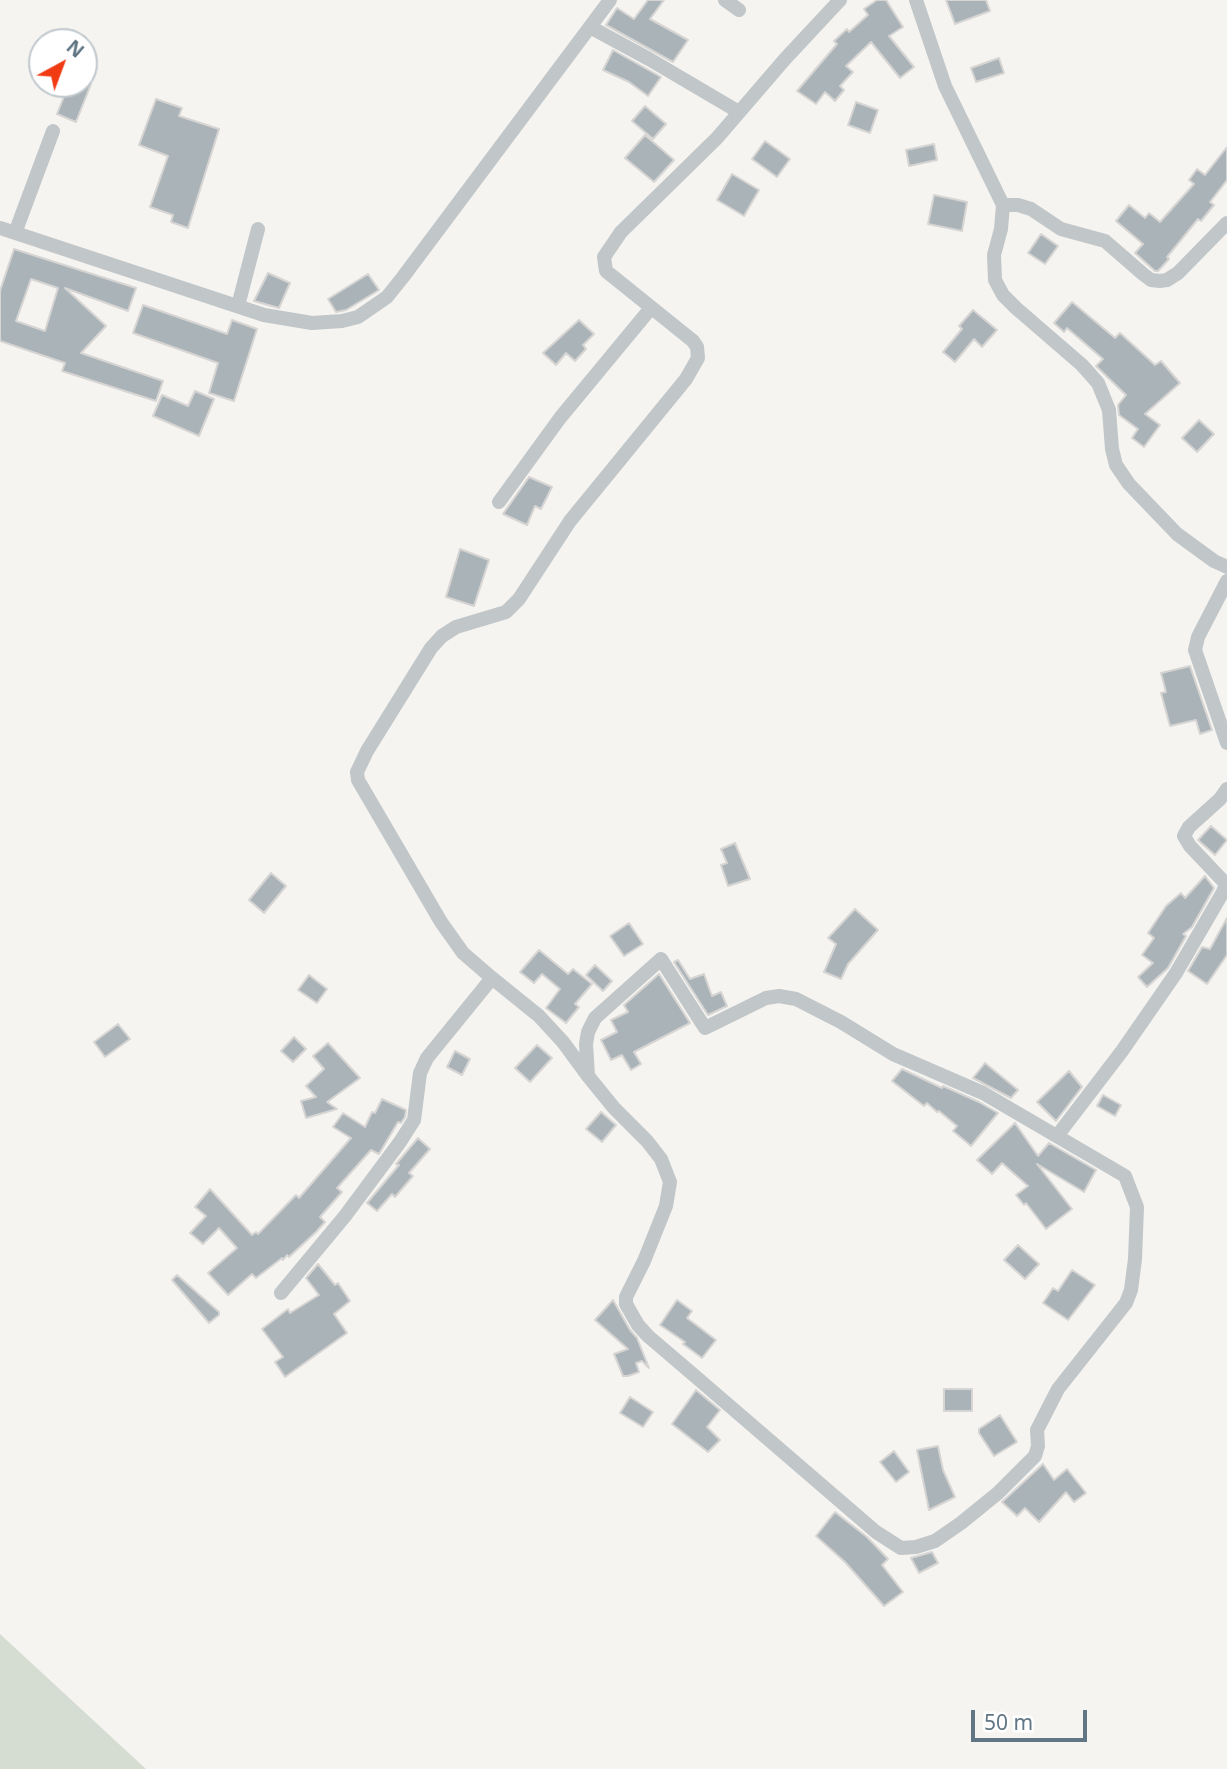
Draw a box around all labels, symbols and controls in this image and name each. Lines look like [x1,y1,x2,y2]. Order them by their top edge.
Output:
north arrow [28,28,98,98]
text: N [61,34,90,64]
scale bar [975,1696,1090,1740]
text: 50 m [984,1708,1033,1736]

